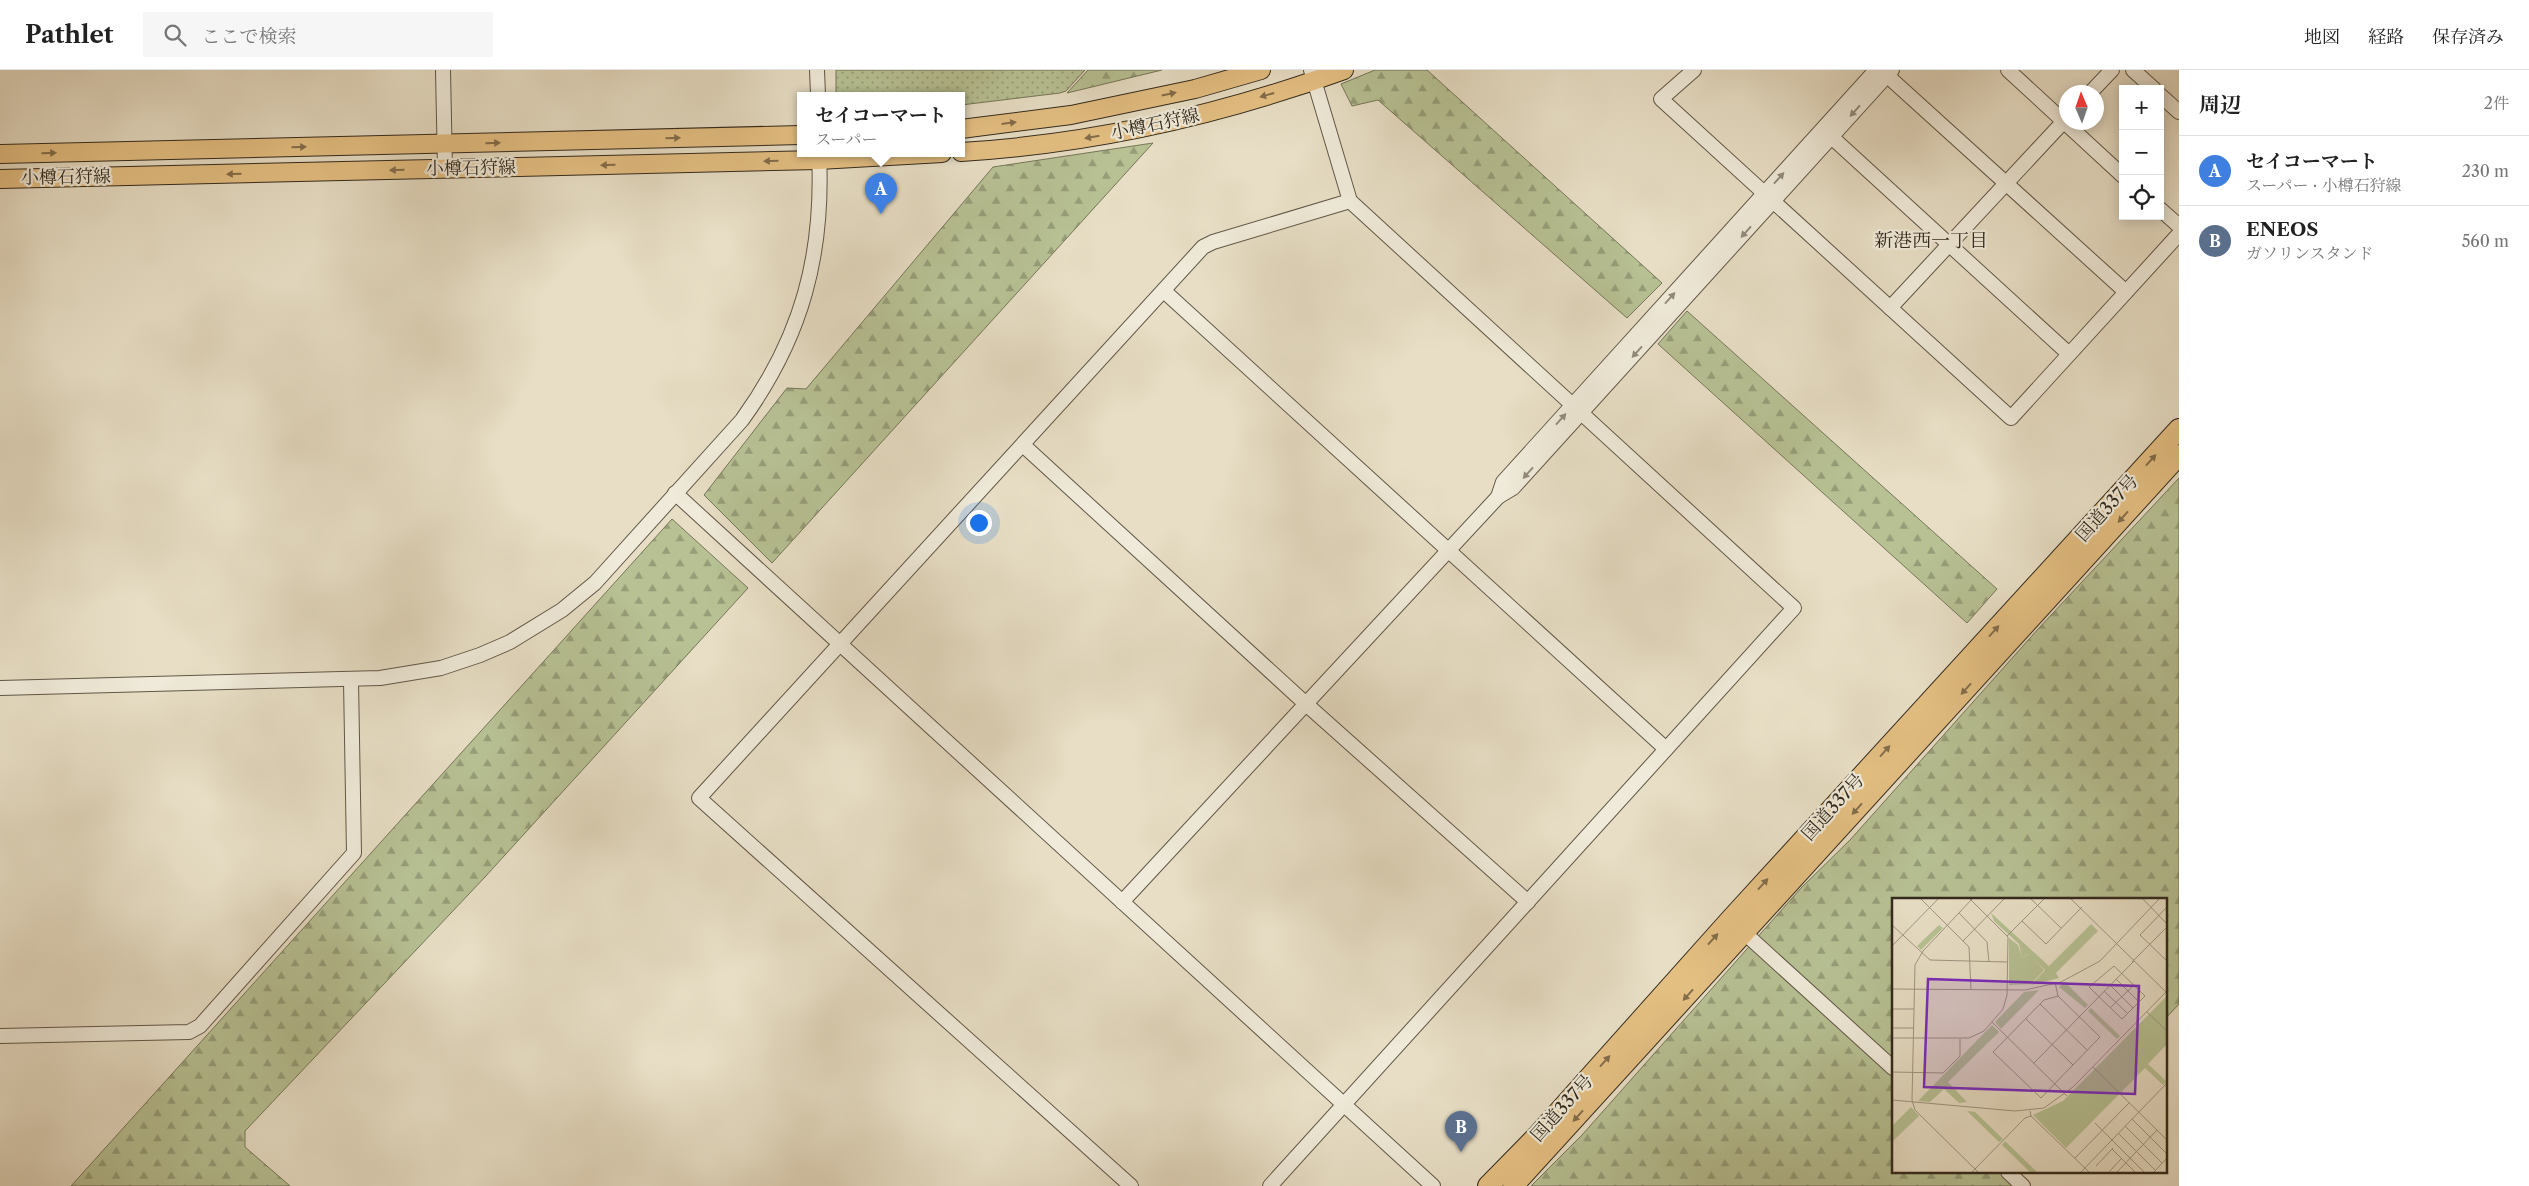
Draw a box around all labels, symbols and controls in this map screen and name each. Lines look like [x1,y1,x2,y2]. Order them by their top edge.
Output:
search box [143,12,493,57]
text: Pathlet [25,20,113,49]
icon: search [161,21,189,49]
text: ここで検索 [201,25,296,48]
text: 地図 [2304,26,2340,48]
text: 経路 [2368,26,2404,48]
text: 保存済み [2432,26,2504,48]
north arrow [2059,85,2104,130]
map controls [2119,85,2164,220]
button: + [2119,85,2164,130]
one-way arrow [1162,90,1178,98]
one-way arrow [1259,91,1274,99]
popup [797,92,965,157]
text: 周辺 [2199,92,2241,117]
text: 2件 [2484,93,2509,113]
text: セイコーマート [815,104,947,127]
street label: 小樽石狩線 [1109,104,1201,144]
one-way arrow [1849,105,1861,117]
one-way arrow [1002,119,1018,127]
text: スーパー [815,129,878,149]
button: − [2119,130,2164,175]
one-way arrow [1085,133,1100,141]
one-way arrow [665,134,681,142]
one-way arrow [485,138,501,146]
one-way arrow [291,143,307,151]
one-way arrow [41,149,57,157]
text: セイコーマート [2246,150,2378,173]
street label: 小樽石狩線 [426,156,516,180]
one-way arrow [762,157,778,165]
one-way arrow [600,161,616,169]
text: A [2209,161,2221,181]
text: 230 m [2462,161,2509,181]
street label: 小樽石狩線 [21,165,111,189]
one-way arrow [388,166,404,174]
one-way arrow [226,170,242,178]
one-way arrow [1773,172,1785,184]
pin: A [865,173,897,214]
button: locate [2119,175,2164,220]
text: スーパー · 小樽石狩線 [2246,175,2401,195]
text: ENEOS [2246,218,2319,241]
one-way arrow [1740,225,1752,237]
district label: 新港西一丁目 [1874,229,1988,252]
text: B [2209,231,2221,251]
text: 560 m [2462,231,2509,251]
text: ガソリンスタンド [2246,243,2374,263]
one-way arrow [1664,292,1675,305]
one-way arrow [1631,346,1643,358]
one-way arrow [1555,412,1566,425]
one-way arrow [2145,454,2157,466]
one-way arrow [1522,466,1534,478]
street label: 国道337号 [2071,470,2143,546]
your location [966,510,992,536]
one-way arrow [2117,511,2129,523]
one-way arrow [1988,626,2000,638]
one-way arrow [1960,683,1972,695]
one-way arrow [1879,745,1890,758]
street label: 国道337号 [1797,769,1869,845]
one-way arrow [1851,803,1863,815]
one-way arrow [1757,878,1769,890]
inset map [1892,898,2166,1174]
one-way arrow [1707,934,1719,946]
one-way arrow [1682,989,1694,1001]
one-way arrow [1599,1055,1611,1067]
street label: 国道337号 [1526,1070,1598,1146]
one-way arrow [1573,1109,1584,1122]
pin: B [1445,1111,1477,1152]

